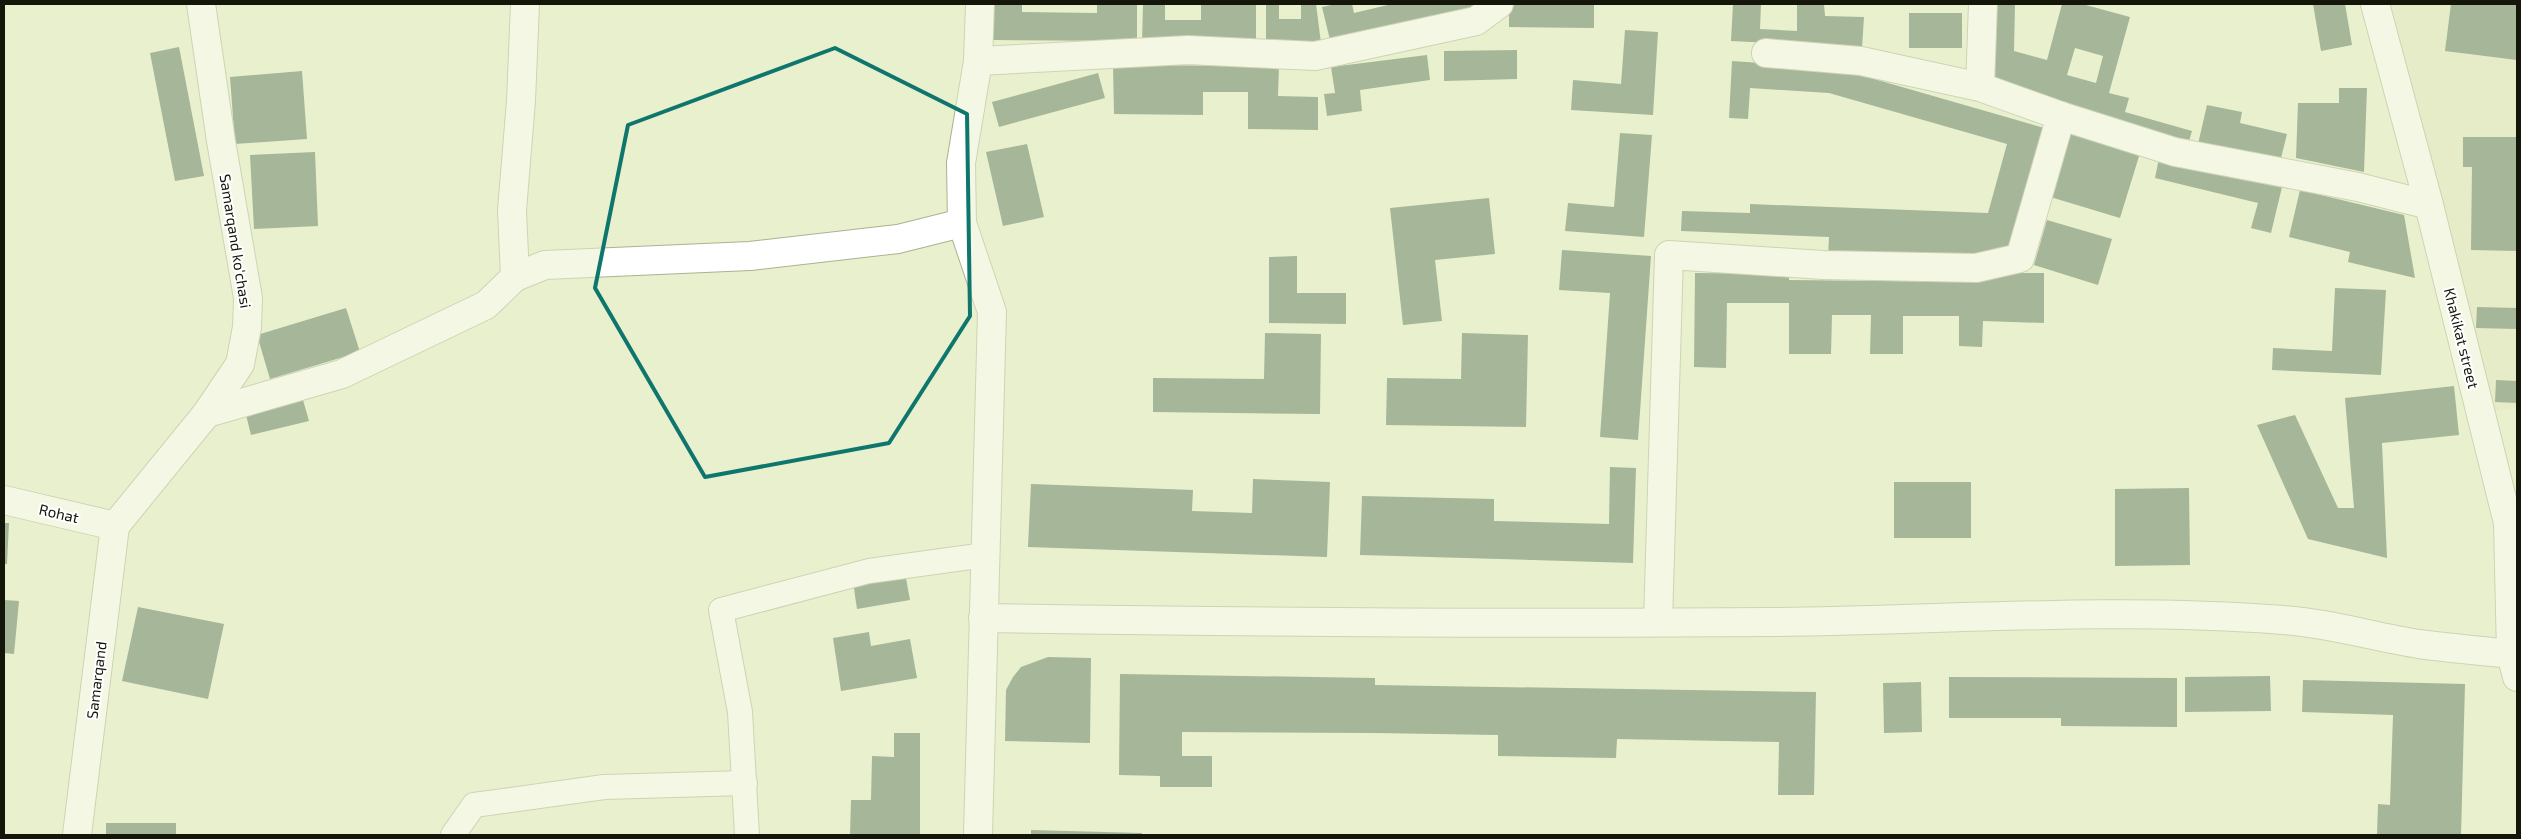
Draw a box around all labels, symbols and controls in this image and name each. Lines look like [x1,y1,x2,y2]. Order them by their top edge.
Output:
street label: Samarqand ko'chasi [217,173,255,309]
street label: Khakikat street [2441,286,2483,390]
street label: Rohat [37,500,81,526]
street label: Samarqand [82,640,110,720]

